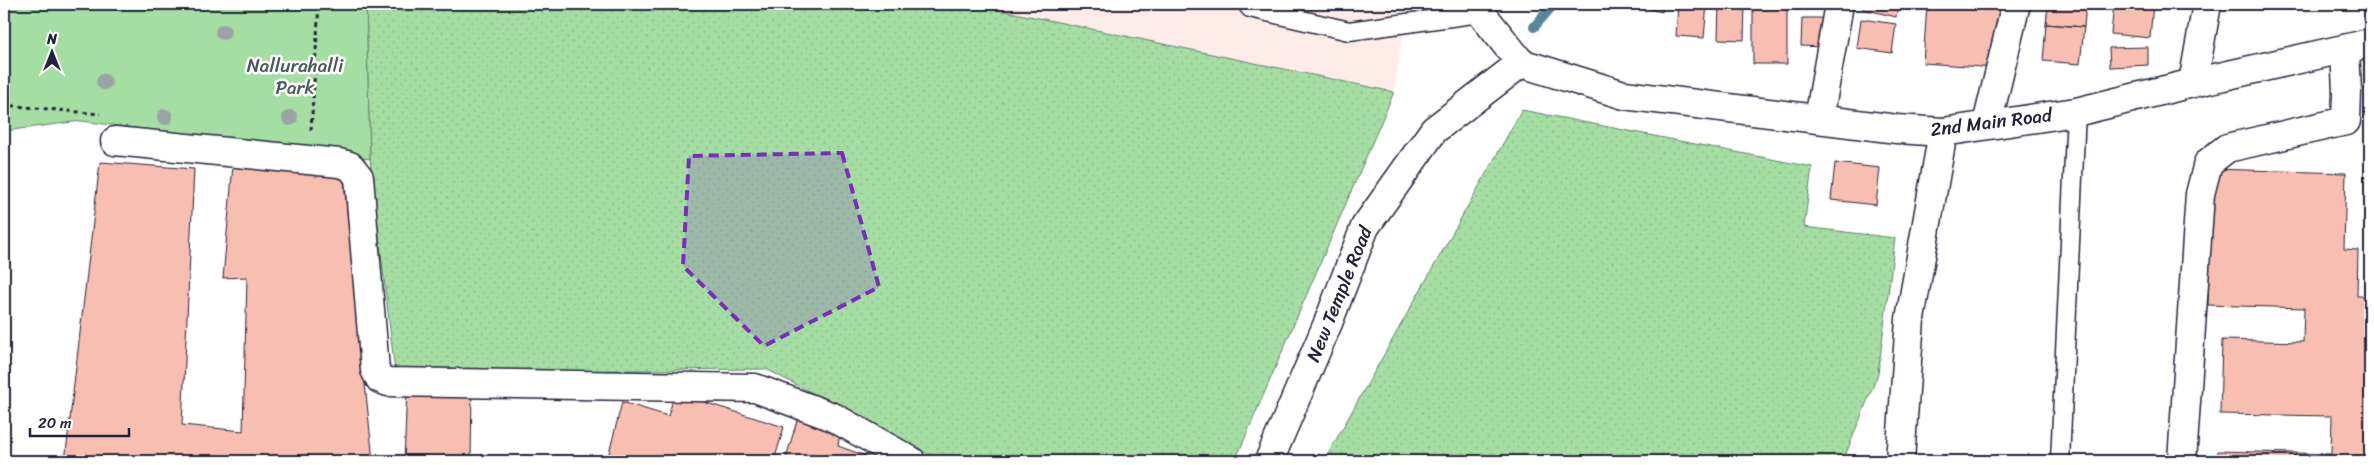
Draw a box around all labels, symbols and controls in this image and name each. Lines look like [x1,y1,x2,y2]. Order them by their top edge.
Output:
text: N [46,27,57,52]
north arrow [28,28,78,78]
park label: Nallurahalli Park [247,49,344,104]
street label: 2nd Main Road [1928,98,2056,146]
street label: New Temple Road [1297,220,1382,367]
scale bar [30,405,129,437]
text: 20 m [38,410,72,436]

